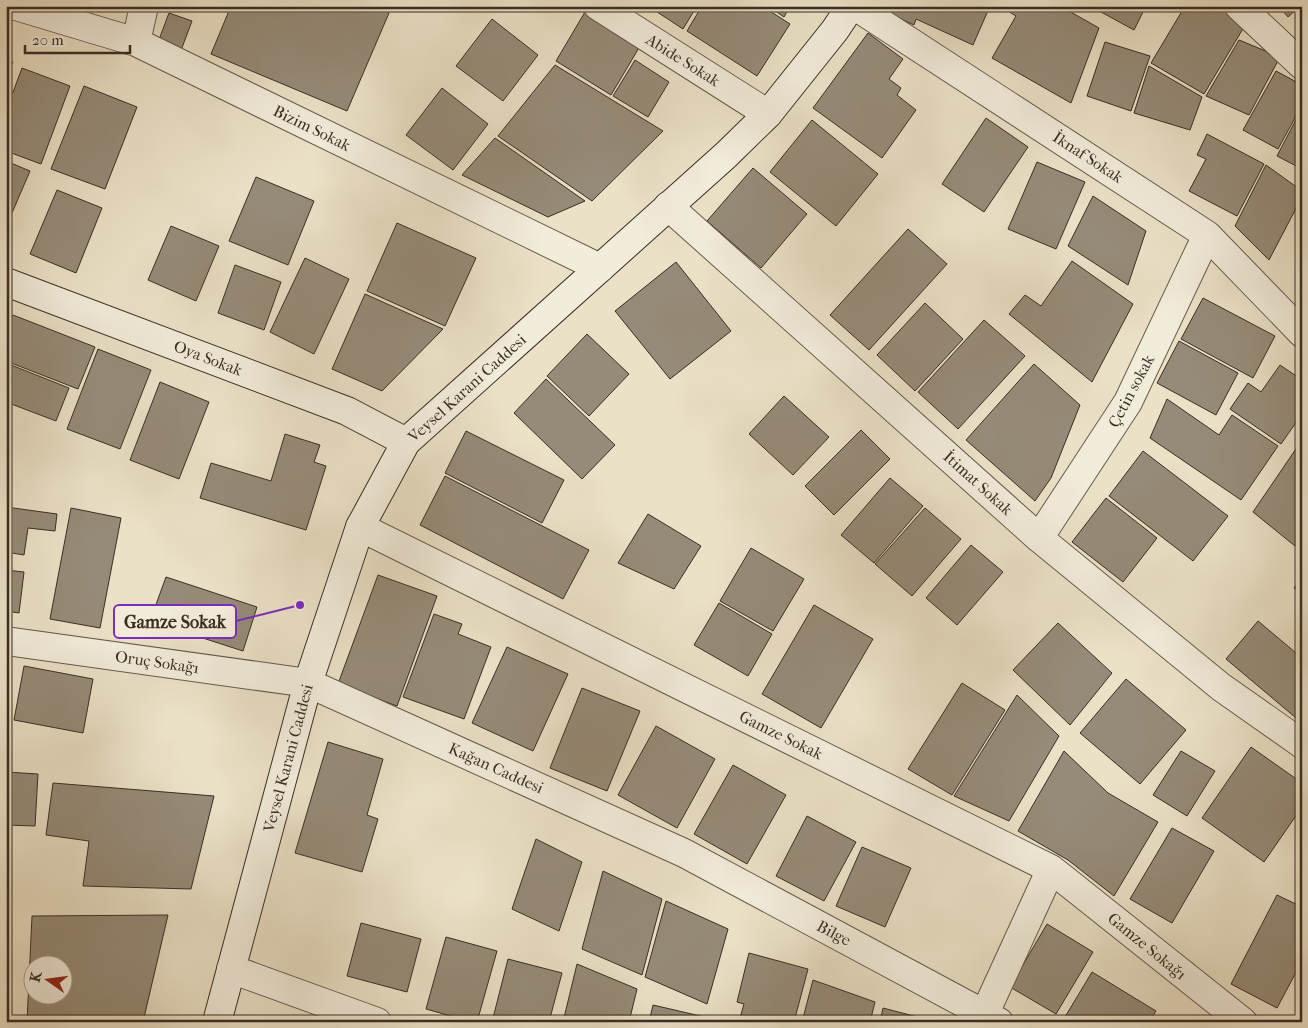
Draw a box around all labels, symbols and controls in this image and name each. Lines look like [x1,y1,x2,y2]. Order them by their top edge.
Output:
scale bar [25,22,130,54]
street label: Abide Sokak [642,29,724,91]
text: 20 m [32,31,64,49]
street label: Bizim Sokak [270,101,354,155]
street label: İknaf Sokak [1049,127,1127,187]
street label: Veysel Karani Caddesi [403,330,530,447]
street label: Oya Sokak [171,336,246,380]
street label: Çetin sokak [1104,351,1159,431]
street label: İtimat Sokak [939,447,1017,520]
callout: Gamze Sokak [114,605,236,638]
text: Gamze Sokak [124,612,227,633]
street label: Oruç Sokağı [114,647,200,677]
street label: Veysel Karani Caddesi [259,682,317,835]
street label: Gamze Sokak [736,707,827,764]
street label: Kağan Caddesi [446,739,547,798]
street label: Gamze Sokağı [1104,909,1190,984]
street label: Bilge [814,916,854,950]
north arrow [22,956,72,1006]
text: K [26,969,46,984]

